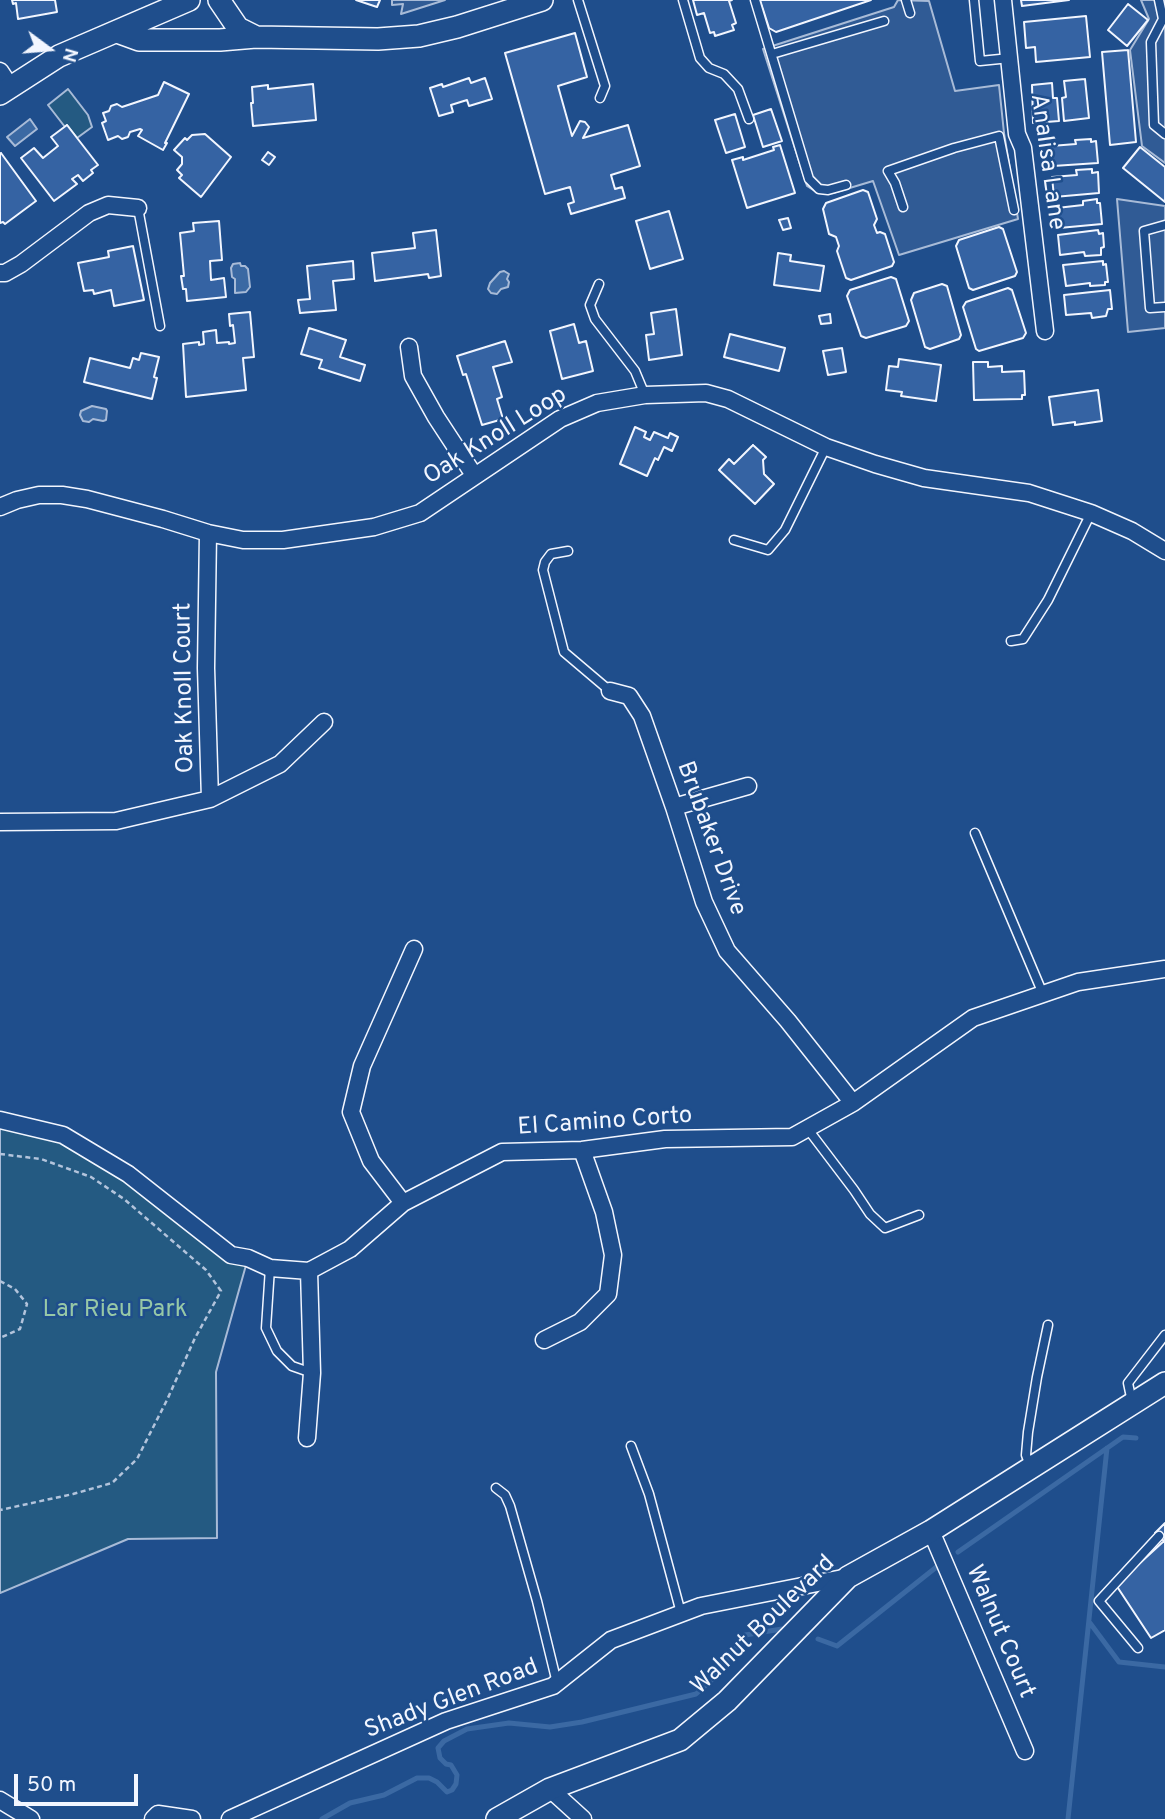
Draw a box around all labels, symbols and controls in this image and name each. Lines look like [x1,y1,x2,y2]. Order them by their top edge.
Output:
north arrow [14,14,84,84]
text: N [56,45,83,65]
street label: Analisa Lane [1022,92,1070,232]
street label: Oak Knoll Loop [419,381,573,493]
street label: Oak Knoll Court [170,602,202,774]
street label: Brubaker Drive [669,758,751,920]
street label: El Camino Corto [517,1103,693,1143]
park label: Lar Rieu Park [43,1297,187,1325]
street label: Walnut Boulevard [686,1550,842,1702]
street label: Walnut Court [958,1561,1040,1703]
street label: Shady Glen Road [361,1654,543,1746]
scale bar [18,1759,142,1803]
text: 50 m [27,1772,76,1799]

